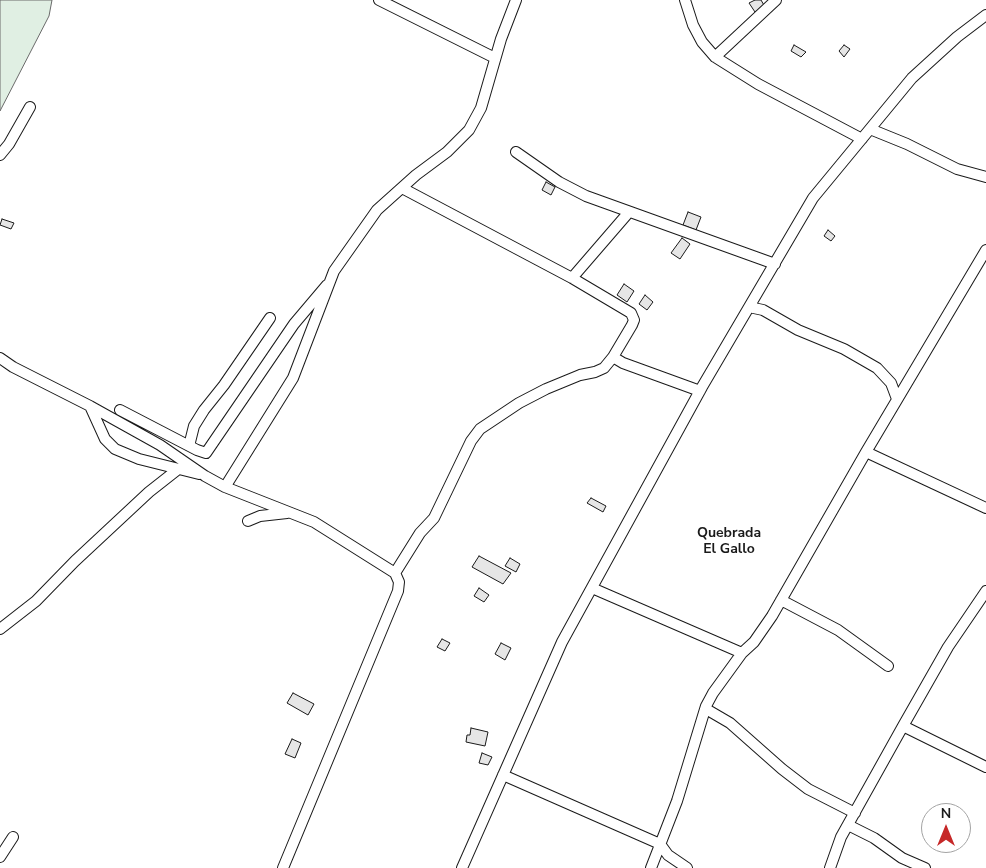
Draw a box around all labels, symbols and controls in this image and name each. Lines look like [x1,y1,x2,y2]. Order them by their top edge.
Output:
district label: Quebrada El Gallo [697,526,761,558]
north arrow [921,803,971,853]
text: N [941,804,951,823]

